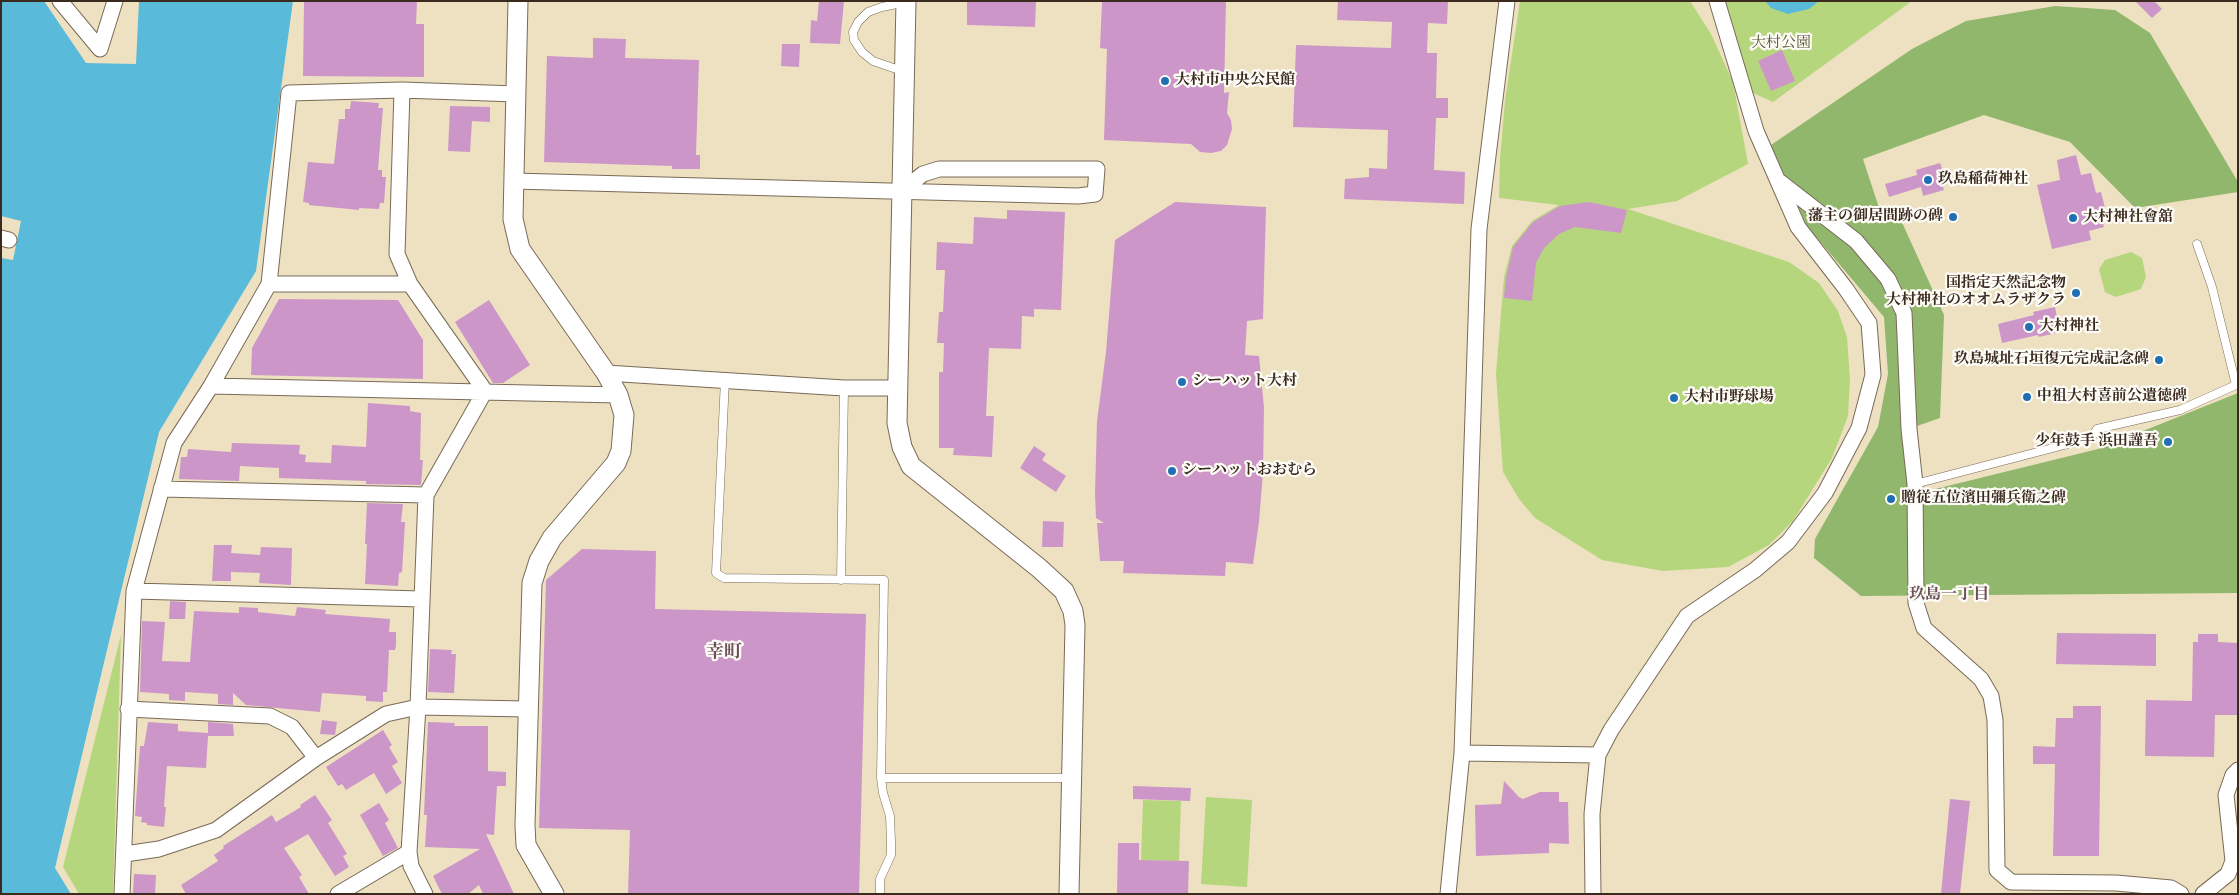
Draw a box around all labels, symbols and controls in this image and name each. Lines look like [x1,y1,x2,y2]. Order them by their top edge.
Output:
park label: 大村公園 [1751,35,1811,53]
place label: 大村市中央公民館 [1175,72,1295,90]
marker: 大村市中央公民館 [1159,75,1171,87]
place label: 玖島稲荷神社 [1938,171,2028,189]
marker: 玖島稲荷神社 [1922,174,1934,186]
place label: 藩主の御居間跡の碑 [1808,208,1943,226]
place label: 大村神社會舘 [2083,209,2173,227]
marker: 藩主の御居間跡の碑 [1947,211,1959,223]
marker: 大村神社會舘 [2067,212,2079,224]
place label: 国指定天然記念物 大村神社のオオムラザクラ [1886,275,2066,310]
marker: 国指定天然記念物 大村神社のオオムラザクラ [2070,287,2082,299]
place label: 大村神社 [2039,318,2099,336]
marker: 大村神社 [2023,321,2035,333]
place label: 玖島城址石垣復元完成記念碑 [1954,351,2149,369]
marker: 玖島城址石垣復元完成記念碑 [2153,354,2165,366]
place label: シーハット大村 [1192,373,1297,391]
marker: シーハット大村 [1176,376,1188,388]
place label: 中祖大村喜前公遺徳碑 [2037,388,2187,406]
place label: 大村市野球場 [1684,389,1774,407]
marker: 中祖大村喜前公遺徳碑 [2021,391,2033,403]
marker: 大村市野球場 [1668,392,1680,404]
place label: 少年鼓手 浜田謹吾 [2035,433,2158,451]
marker: 少年鼓手 浜田謹吾 [2162,436,2174,448]
place label: シーハットおおむら [1182,462,1317,480]
marker: シーハットおおむら [1166,465,1178,477]
place label: 贈従五位濱田彌兵衛之碑 [1901,490,2066,508]
marker: 贈従五位濱田彌兵衛之碑 [1885,493,1897,505]
district label: 玖島一丁目 [1909,586,1989,606]
district label: 幸町 [706,642,742,664]

